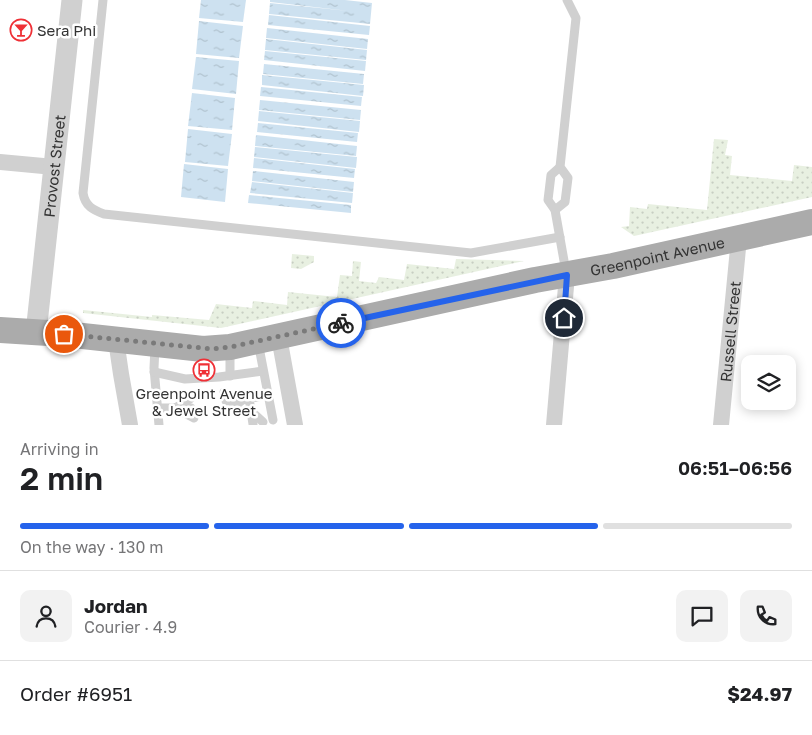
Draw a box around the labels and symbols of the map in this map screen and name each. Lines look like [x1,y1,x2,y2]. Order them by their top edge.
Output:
bar icon: Sera Phi [9,18,33,42]
place label: Sera Phi [37,21,96,39]
street label: Provost Street [40,114,69,218]
street label: Greenpoint Avenue [589,233,727,279]
street label: Russell Street [716,280,744,383]
pin [543,297,585,339]
courier [316,298,366,348]
pin [43,313,85,355]
bus stop icon: Greenpoint Avenue & Jewel Street [192,358,216,382]
place label: Greenpoint Avenue & Jewel Street [136,384,273,419]

